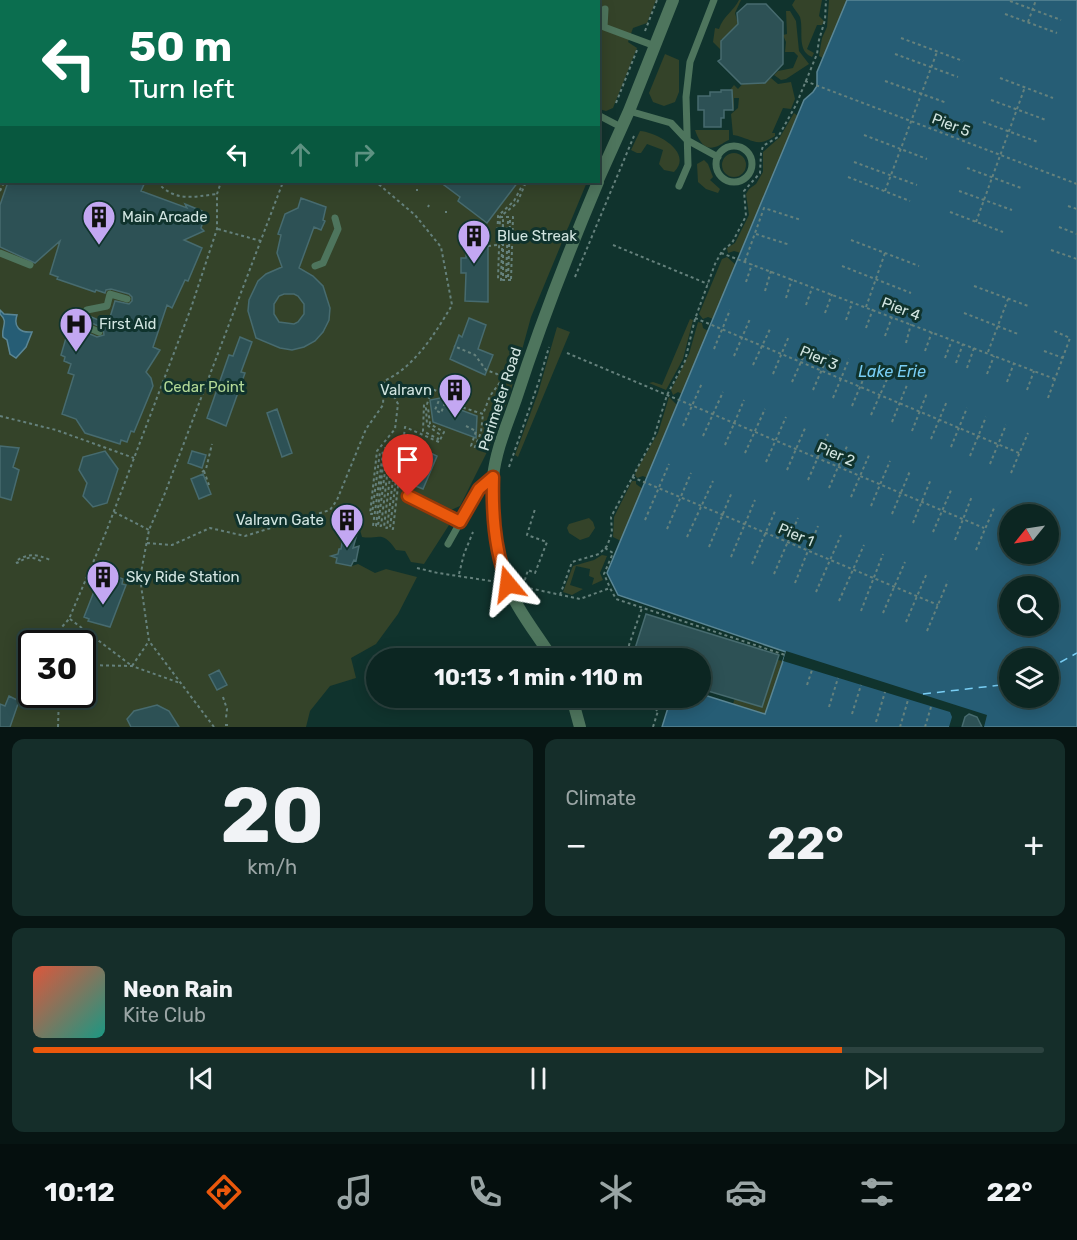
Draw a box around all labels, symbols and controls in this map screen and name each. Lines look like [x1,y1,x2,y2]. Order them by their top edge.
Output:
text: 50 m [129,22,232,72]
icon: left [30,24,108,102]
text: Turn left [129,73,234,105]
street label: Pier 5 [929,110,973,141]
icon: left [221,138,254,171]
icon: ahead [284,138,317,171]
icon: right [347,138,380,171]
building icon: Main Arcade [81,199,117,246]
place label: Main Arcade [122,208,208,226]
building icon: Blue Streak [456,218,492,265]
place label: Blue Streak [497,227,577,245]
street label: Pier 4 [879,293,923,325]
hospital icon: First Aid [58,306,94,353]
place label: First Aid [99,315,156,333]
street label: Pier 3 [797,342,841,374]
street label: Perimeter Road [475,345,525,453]
water label: Lake Erie [858,362,926,381]
building icon: Valravn [437,372,473,419]
park label: Cedar Point [163,378,245,396]
place label: Valravn [380,381,432,399]
pin [382,434,433,496]
street label: Pier 2 [814,438,858,470]
icon: arrive [391,443,424,476]
building icon: Valravn Gate [329,502,365,549]
north arrow [999,504,1059,564]
map controls [999,504,1059,708]
place label: Valravn Gate [236,511,324,529]
street label: Pier 1 [775,519,817,551]
position arrow [476,552,540,616]
building icon: Sky Ride Station [85,559,121,606]
place label: Sky Ride Station [126,568,240,586]
button: search [999,576,1059,636]
speed limit sign: 30 [18,630,96,708]
button: layers [999,648,1059,708]
text: 10:13 · 1 min · 110 m [434,664,643,691]
text: 20 [220,769,324,862]
text: Climate [566,786,636,810]
text: 22° [767,817,844,870]
text: − [566,825,587,864]
text: + [1023,825,1044,864]
text: km/h [247,855,297,879]
text: Neon Rain [123,976,233,1003]
text: Kite Club [123,1003,206,1027]
icon: previous [185,1062,218,1095]
icon: pause [522,1062,555,1095]
icon: next [859,1062,892,1095]
icon: directions [203,1171,245,1213]
icon: music [334,1171,376,1213]
icon: phone [464,1171,506,1213]
icon: climate [595,1171,637,1213]
icon: car [725,1171,767,1213]
icon: filters [856,1171,898,1213]
text: 10:12 [44,1176,115,1208]
text: 22° [987,1176,1033,1208]

